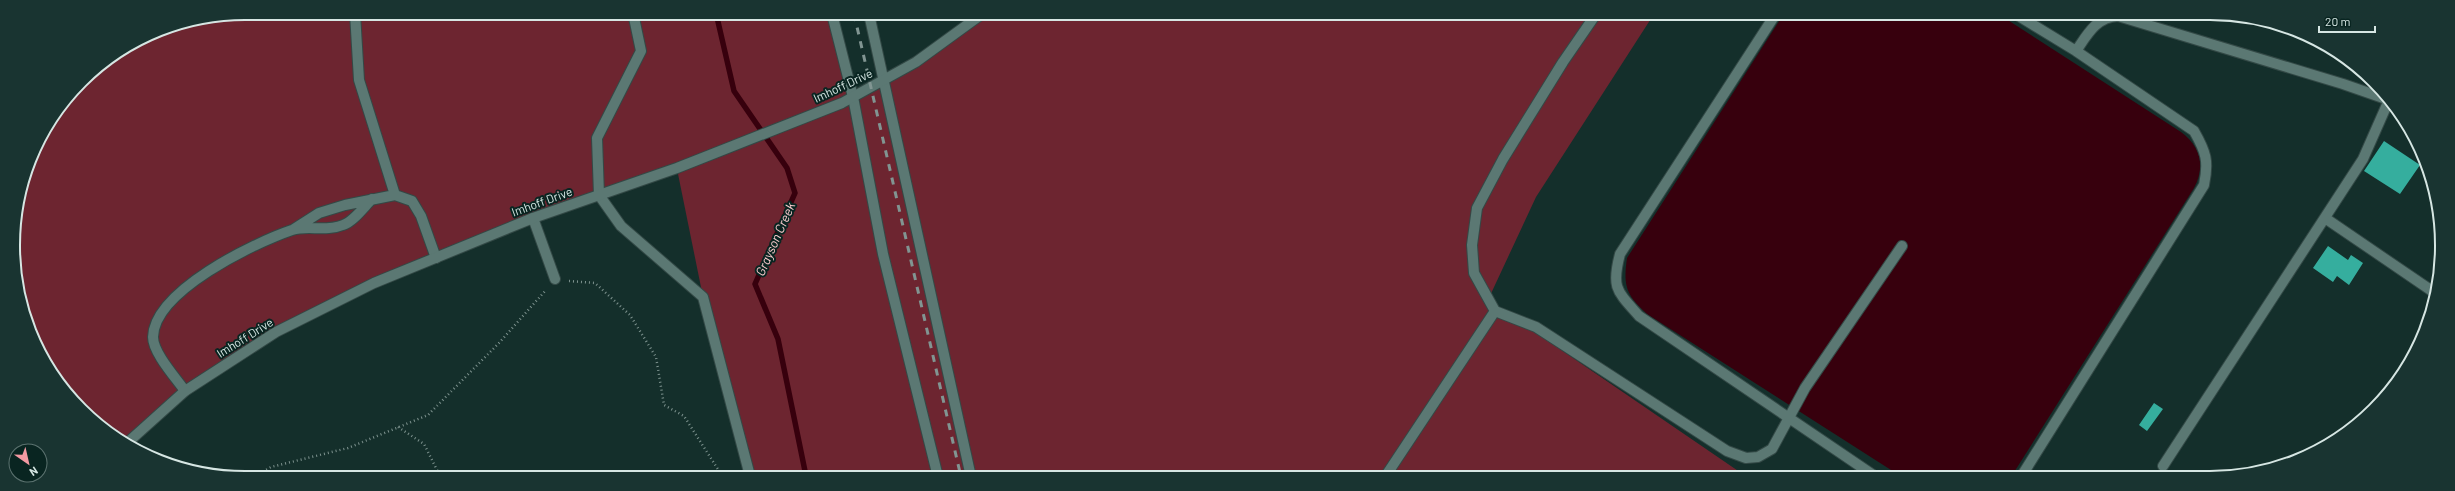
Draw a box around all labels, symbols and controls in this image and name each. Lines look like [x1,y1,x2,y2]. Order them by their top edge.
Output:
scale bar [2319,8,2375,34]
text: 20 m [2325,14,2351,28]
street label: Imhoff Drive [811,65,874,105]
street label: Imhoff Drive [509,184,574,219]
water label: Grayson Creek [752,199,799,278]
street label: Imhoff Drive [214,314,275,360]
north arrow [8,443,48,483]
text: N [27,464,41,479]

